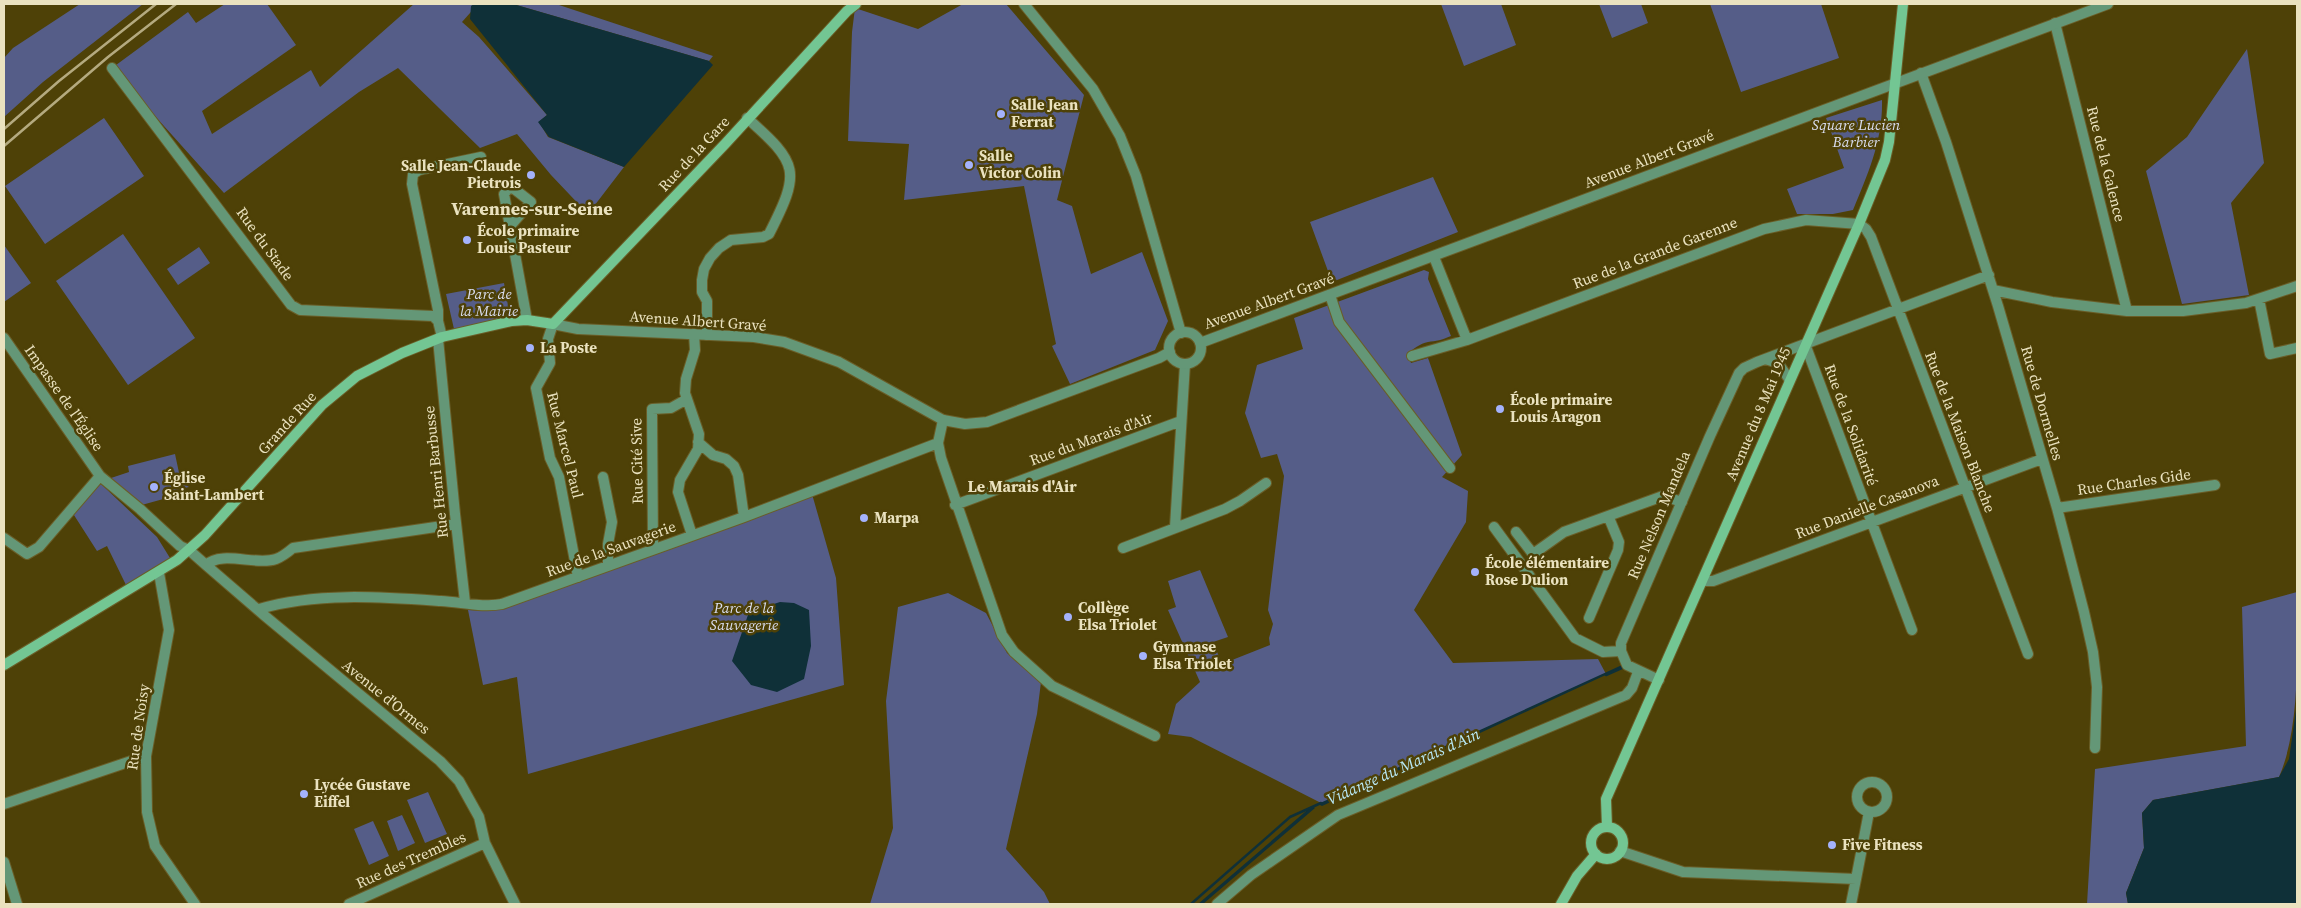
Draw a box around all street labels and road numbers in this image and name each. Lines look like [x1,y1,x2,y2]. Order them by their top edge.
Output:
street label: Rue de la Galence [2082,104,2131,224]
street label: Rue de la Gare [653,111,734,196]
street label: Avenue Albert Gravé [1581,124,1717,193]
street label: Rue du Stade [232,203,299,285]
street label: Rue de la Grande Garenne [1570,211,1740,294]
street label: Avenue Albert Gravé [1201,267,1337,334]
street label: Avenue Albert Gravé [629,305,768,336]
street label: Impasse de l'Église [20,340,109,455]
street label: Rue de Dormelles [2016,343,2069,463]
street label: Avenue du 8 Mai 1945 [1720,344,1795,484]
street label: Rue de la Maison Blanche [1920,348,2001,516]
street label: Rue de la Solidarité [1820,361,1883,489]
street label: Grande Rue [253,386,321,459]
street label: Rue Marcel Paul [542,390,589,501]
street label: Rue Henri Barbusse [418,404,453,539]
street label: Rue du Marais d'Air [1026,406,1156,471]
street label: Rue Cité Sive [625,417,648,504]
street label: Rue Nelson Mandela [1622,447,1695,582]
street label: Rue Charles Gide [2076,463,2192,500]
street label: Rue Danielle Casanova [1792,469,1942,544]
street label: Rue de la Sauvagerie [543,515,679,582]
street label: Avenue d'Ormes [338,655,435,739]
street label: Rue de Noisy [121,682,154,771]
street label: Rue des Trembles [352,826,469,893]

